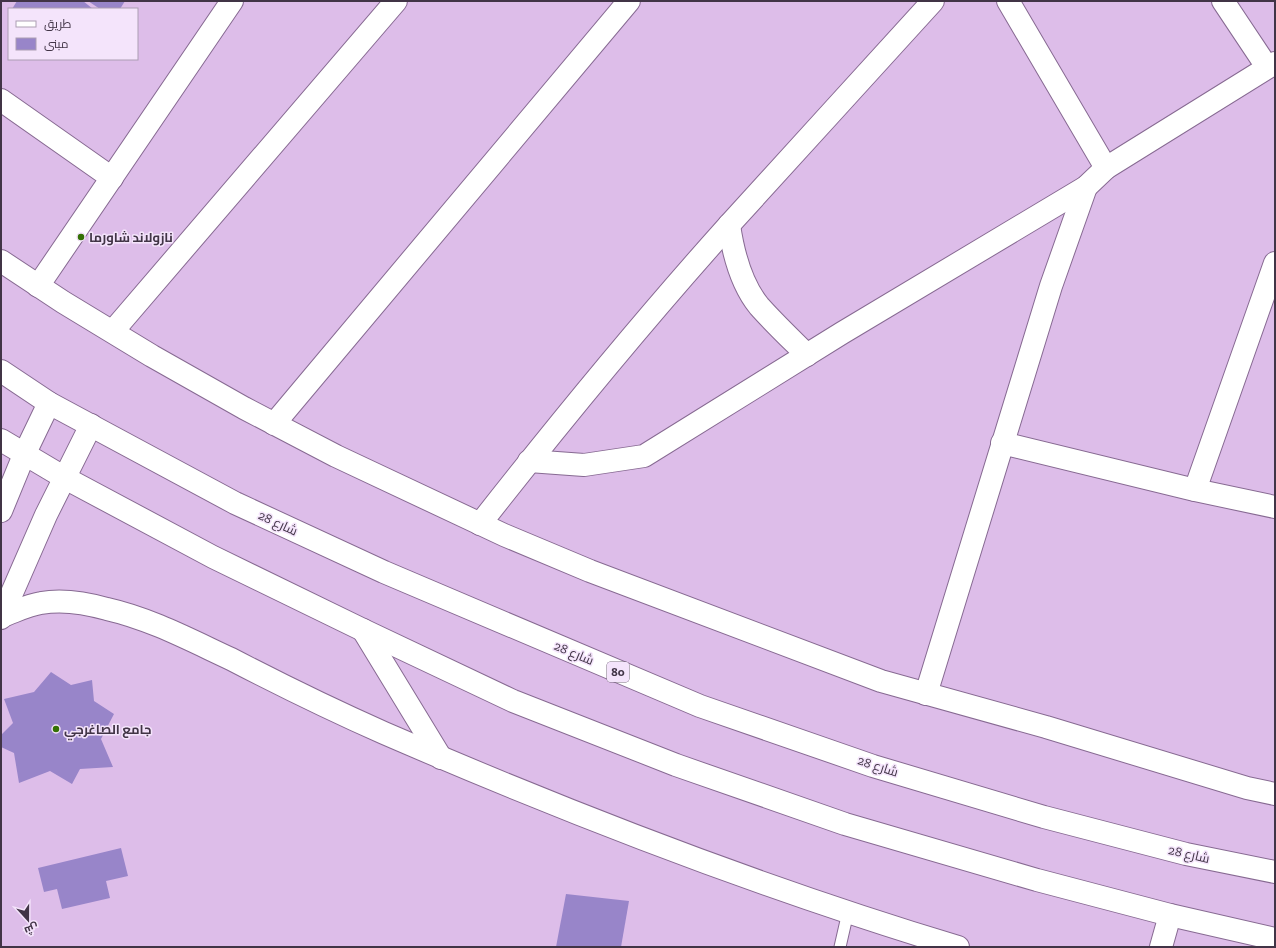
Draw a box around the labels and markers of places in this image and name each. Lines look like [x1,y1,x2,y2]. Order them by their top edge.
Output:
place label: نازولاند شاورما [89,230,173,246]
marker: نازولاند شاورما [76,232,86,242]
place label: جامع الصاغرجي [64,722,151,741]
marker: جامع الصاغرجي [51,724,61,734]

